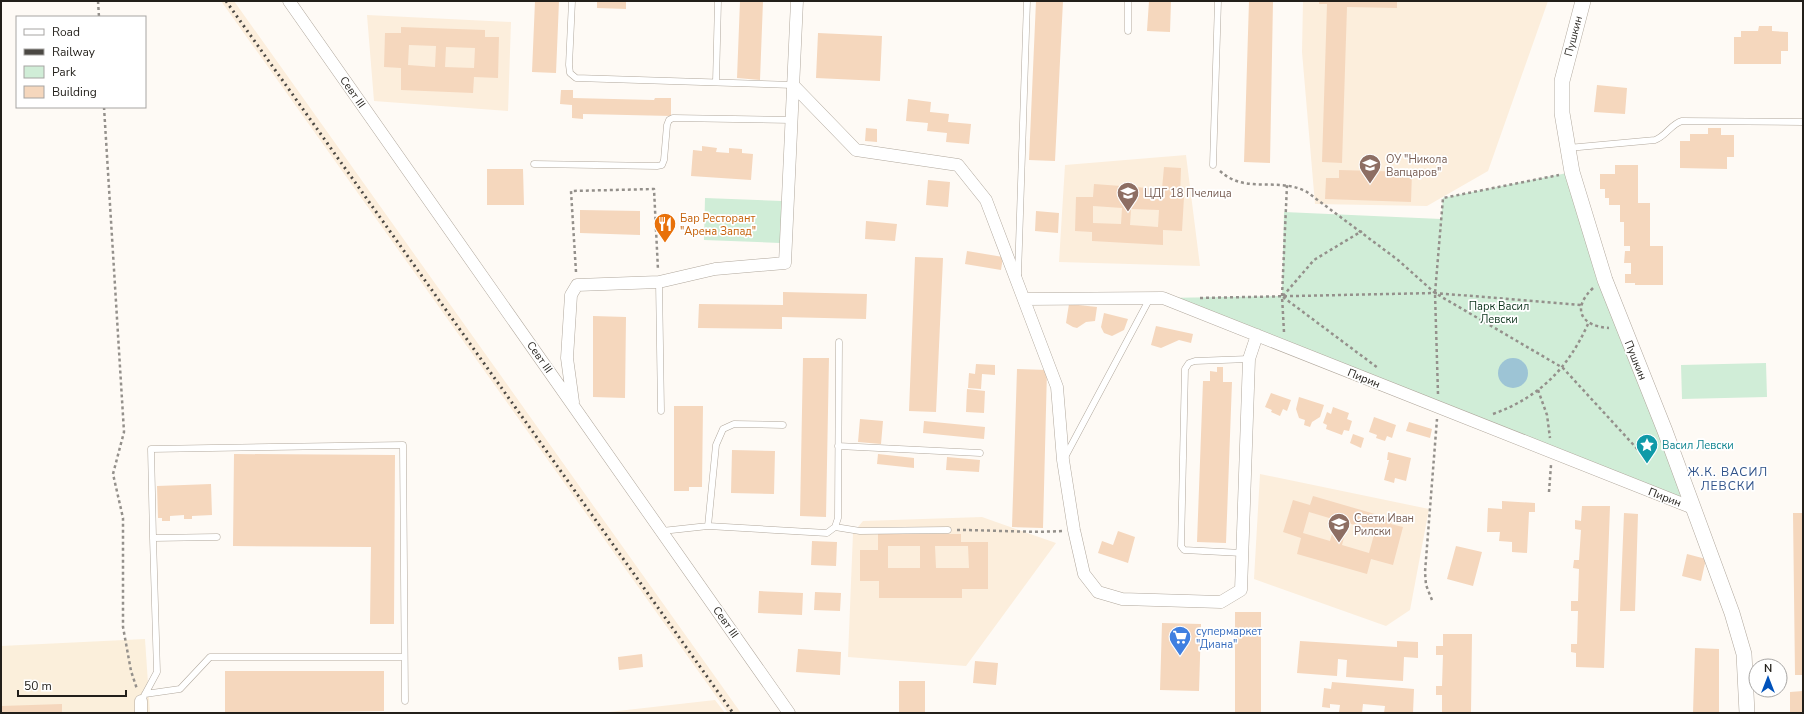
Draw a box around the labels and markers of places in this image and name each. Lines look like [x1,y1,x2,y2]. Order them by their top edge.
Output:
school or university icon: ОУ "Никола Вапцаров" [1357,152,1383,185]
place label: ОУ "Никола Вапцаров" [1386,152,1447,180]
school or university icon: ЦДГ 18 Пчелица [1115,180,1141,213]
place label: ЦДГ 18 Пчелица [1144,186,1232,201]
restaurant icon: Бар Ресторант "Арена Запад" [652,211,678,244]
place label: Бар Ресторант "Арена Запад" [680,211,756,239]
place icon: Васил Левски [1634,432,1660,465]
place label: Васил Левски [1662,438,1734,453]
school or university icon: Свети Иван Рилски [1326,511,1352,544]
place label: Свети Иван Рилски [1354,511,1414,539]
supermarket icon: супермаркет "Диана" [1167,624,1193,657]
place label: супермаркет "Диана" [1196,624,1262,652]

